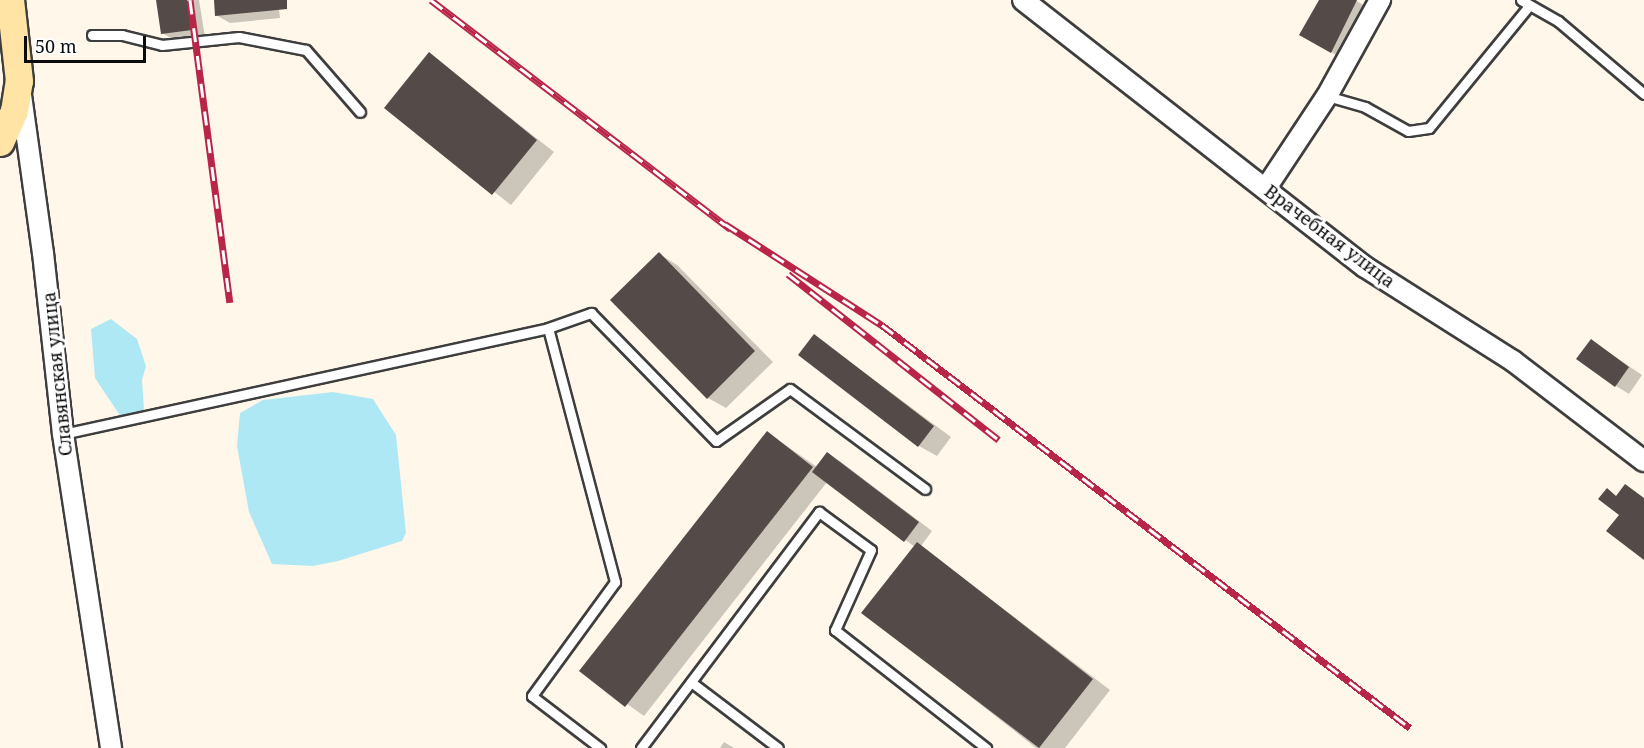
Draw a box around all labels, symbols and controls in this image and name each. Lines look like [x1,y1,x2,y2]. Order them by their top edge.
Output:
scale bar [27,24,148,62]
text: 50 m [35,34,77,58]
street label: Врачебная улица [1260,180,1400,292]
street label: Славянская улица [38,291,76,457]

